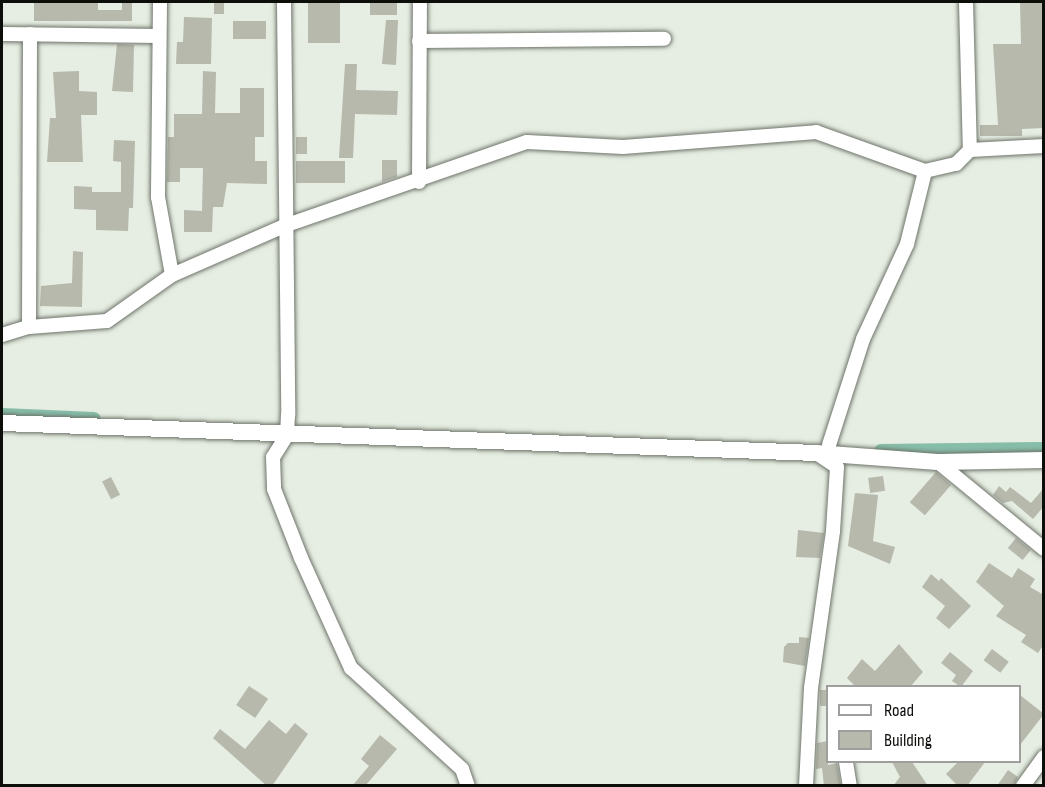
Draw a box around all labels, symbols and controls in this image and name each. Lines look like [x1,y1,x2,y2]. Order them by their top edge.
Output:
legend [826,685,1021,763]
text: Road [884,700,914,721]
text: Building [884,730,932,751]

